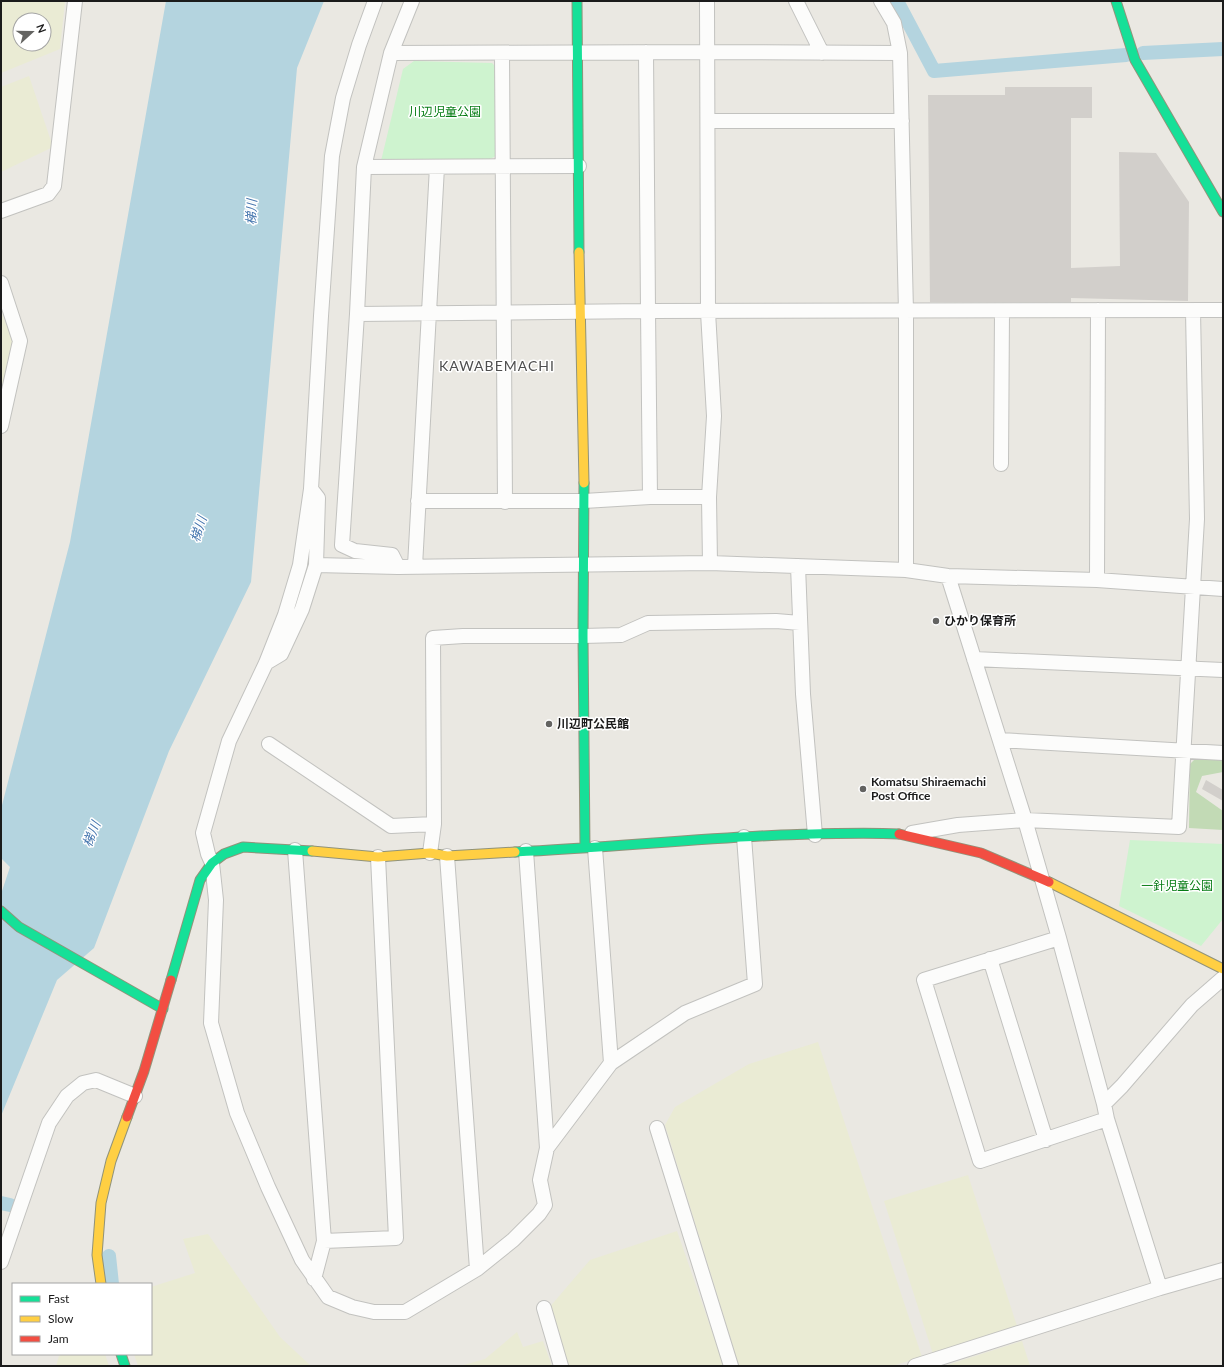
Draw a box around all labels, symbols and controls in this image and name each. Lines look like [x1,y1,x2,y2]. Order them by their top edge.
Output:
north arrow [12,12,52,52]
text: N [34,22,49,35]
park label: 川辺児童公園 [409,104,481,119]
water label: 梯川 [243,197,260,225]
district label: KAWABEMACHI [439,357,555,374]
water label: 梯川 [186,512,210,544]
place label: ひかり保育所 [944,613,1016,628]
marker: ひかり保育所 [931,616,941,626]
place label: 川辺町公民館 [557,716,629,731]
marker: 川辺町公民館 [544,719,554,729]
place label: Komatsu Shiraemachi Post Office [871,774,986,803]
marker: Komatsu Shiraemachi Post Office [858,784,868,794]
water label: 梯川 [79,817,104,849]
park label: 一針児童公園 [1141,878,1213,893]
legend [12,1283,152,1355]
text: Fast [48,1291,70,1306]
text: Slow [48,1311,74,1326]
text: Jam [48,1331,69,1346]

